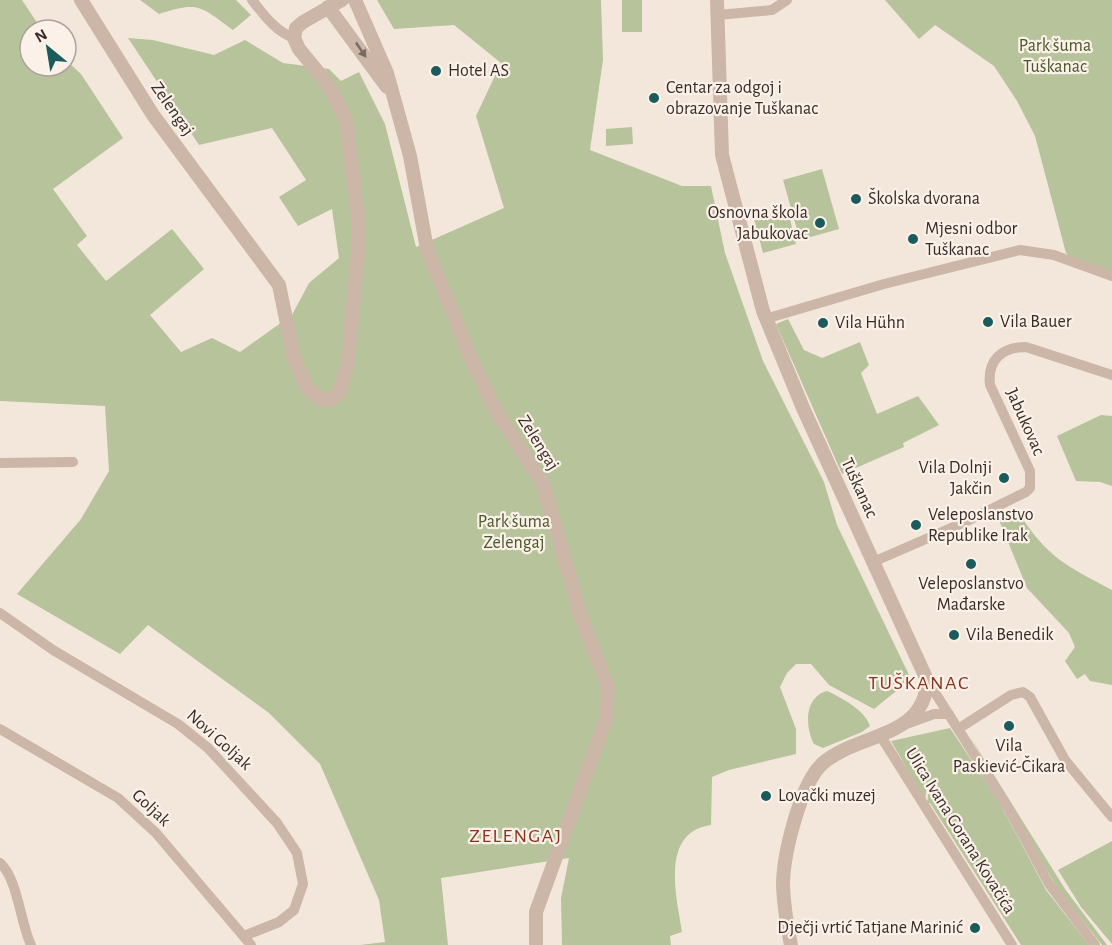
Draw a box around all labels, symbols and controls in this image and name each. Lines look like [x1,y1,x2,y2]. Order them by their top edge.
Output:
north arrow [18,18,78,78]
text: N [32,26,50,46]
park label: Park šuma Tuškanac [1019,37,1091,76]
one-way arrow [355,42,366,58]
place label: Hotel AS [448,62,509,80]
marker: Hotel AS [429,64,443,78]
street label: Zelengaj [147,79,197,139]
place label: Centar za odgoj i obrazovanje Tuškanac [666,79,818,118]
marker: Centar za odgoj i obrazovanje Tuškanac [647,91,661,105]
place label: Školska dvorana [868,187,980,208]
marker: Školska dvorana [849,192,863,206]
place label: Osnovna škola Jabukovac [708,204,808,243]
marker: Osnovna škola Jabukovac [813,216,827,230]
place label: Mjesni odbor Tuškanac [925,220,1018,259]
marker: Mjesni odbor Tuškanac [906,232,920,246]
place label: Vila Bauer [1000,313,1072,331]
place label: Vila Hühn [835,314,905,332]
marker: Vila Bauer [981,315,995,329]
marker: Vila Hühn [816,316,830,330]
street label: Jabukovac [1002,386,1048,458]
street label: Zelengaj [514,412,562,474]
street label: Tuškanac [837,455,881,521]
place label: Vila Dolnji Jakčin [918,459,992,498]
marker: Vila Dolnji Jakčin [997,471,1011,485]
place label: Veleposlanstvo Republike Irak [928,506,1034,545]
park label: Park šuma Zelengaj [478,513,550,552]
marker: Veleposlanstvo Republike Irak [909,518,923,532]
marker: Veleposlanstvo Mađarske [964,557,978,571]
place label: Veleposlanstvo Mađarske [918,575,1024,614]
place label: Vila Benedik [966,626,1054,644]
marker: Vila Benedik [947,628,961,642]
district label: TUŠKANAC [868,672,970,693]
street label: Novi Goljak [183,706,256,774]
marker: Vila Paskiević-Čikara [1002,719,1016,733]
place label: Vila Paskiević-Čikara [953,737,1065,776]
street label: Ulica Ivana Gorana Kovačića [902,745,1018,917]
street label: Goljak [128,786,174,830]
place label: Lovački muzej [778,787,876,805]
marker: Lovački muzej [759,789,773,803]
district label: ZELENGAJ [469,826,563,846]
place label: Dječji vrtić Tatjane Marinić [777,919,963,937]
marker: Dječji vrtić Tatjane Marinić [968,921,982,935]

